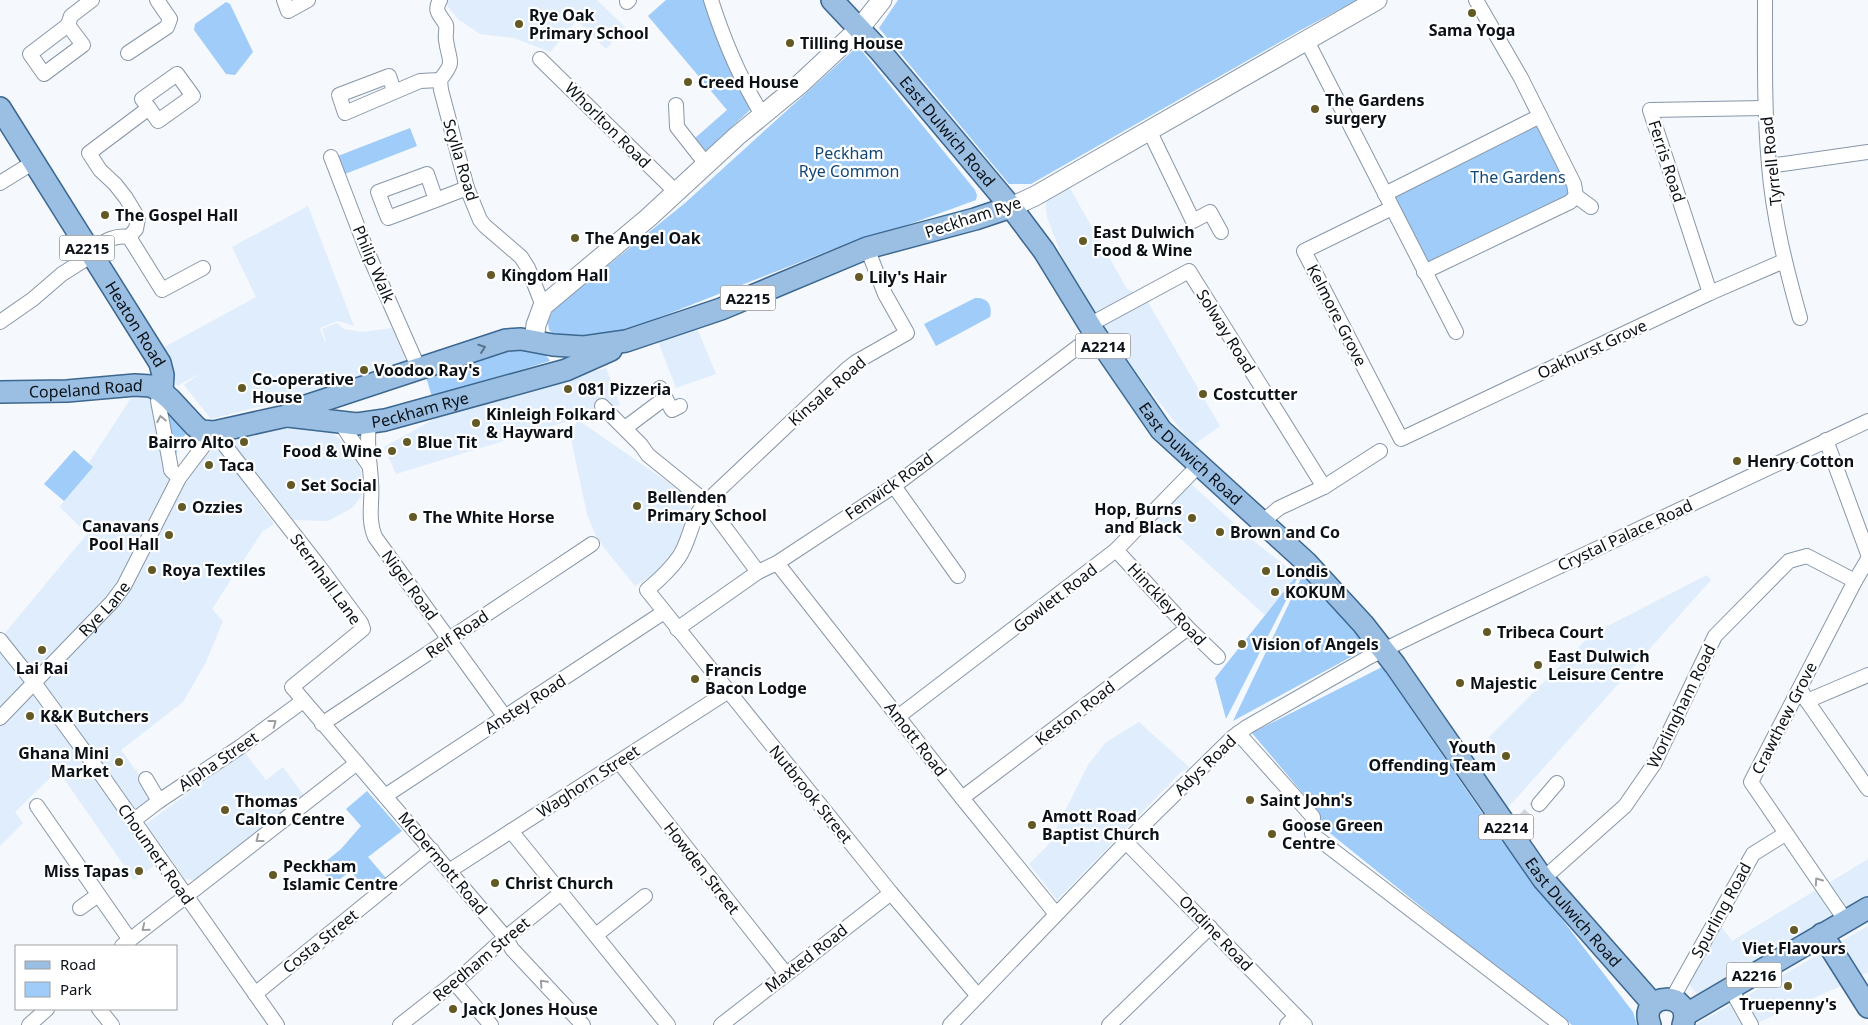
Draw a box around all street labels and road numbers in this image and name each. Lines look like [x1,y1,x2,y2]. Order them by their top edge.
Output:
street label: East Dulwich Road [895,71,1000,191]
street label: Whorlton Road [560,77,656,173]
street label: Tyrrell Road [1755,115,1787,207]
street label: Scylla Road [438,116,484,204]
street label: Ferris Road [1643,117,1691,205]
street label: Peckham Rye [922,191,1024,243]
street label: Philip Walk [348,222,400,307]
road number: A2215 [59,236,114,260]
street label: Kelmore Grove [1302,260,1372,370]
street label: Heaton Road [100,277,171,371]
street label: Solway Road [1192,285,1260,377]
road number: A2215 [720,286,776,310]
street label: Oakhurst Grove [1534,314,1650,384]
road number: A2214 [1076,334,1130,358]
street label: Kinsale Road [783,351,871,431]
street label: Copeland Road [29,374,143,403]
street label: Peckham Rye [370,386,471,433]
street label: East Dulwich Road [1134,398,1247,510]
street label: Fenwick Road [841,448,937,524]
street label: Crystal Palace Road [1554,494,1696,576]
street label: Sternhall Lane [285,529,367,629]
street label: Nigel Road [377,545,443,625]
street label: Gowlett Road [1008,558,1102,638]
street label: Hinckley Road [1123,558,1211,650]
street label: Rye Lane [73,577,135,641]
street label: Relf Road [421,605,493,663]
street label: Worlingham Road [1641,640,1721,772]
street label: Crawthew Grove [1746,658,1822,778]
street label: Anstey Road [480,669,570,739]
street label: Keston Road [1031,676,1119,750]
street label: Amott Road [880,697,952,781]
street label: Alpha Street [174,726,262,796]
street label: Adys Road [1169,730,1241,800]
street label: Waghorn Street [532,739,644,822]
street label: Nutbrook Street [764,740,858,848]
street label: Choumert Road [113,799,199,909]
street label: McDermott Road [393,807,493,919]
road number: A2214 [1478,814,1534,840]
street label: Howden Street [659,817,745,919]
street label: East Dulwich Road [1520,853,1627,972]
street label: Spurling Road [1686,858,1756,962]
street label: Ondine Road [1174,890,1258,976]
street label: Costa Street [278,904,362,978]
street label: Reedham Street [428,912,534,1006]
street label: Maxted Road [760,919,852,997]
road number: A2216 [1726,962,1782,988]

